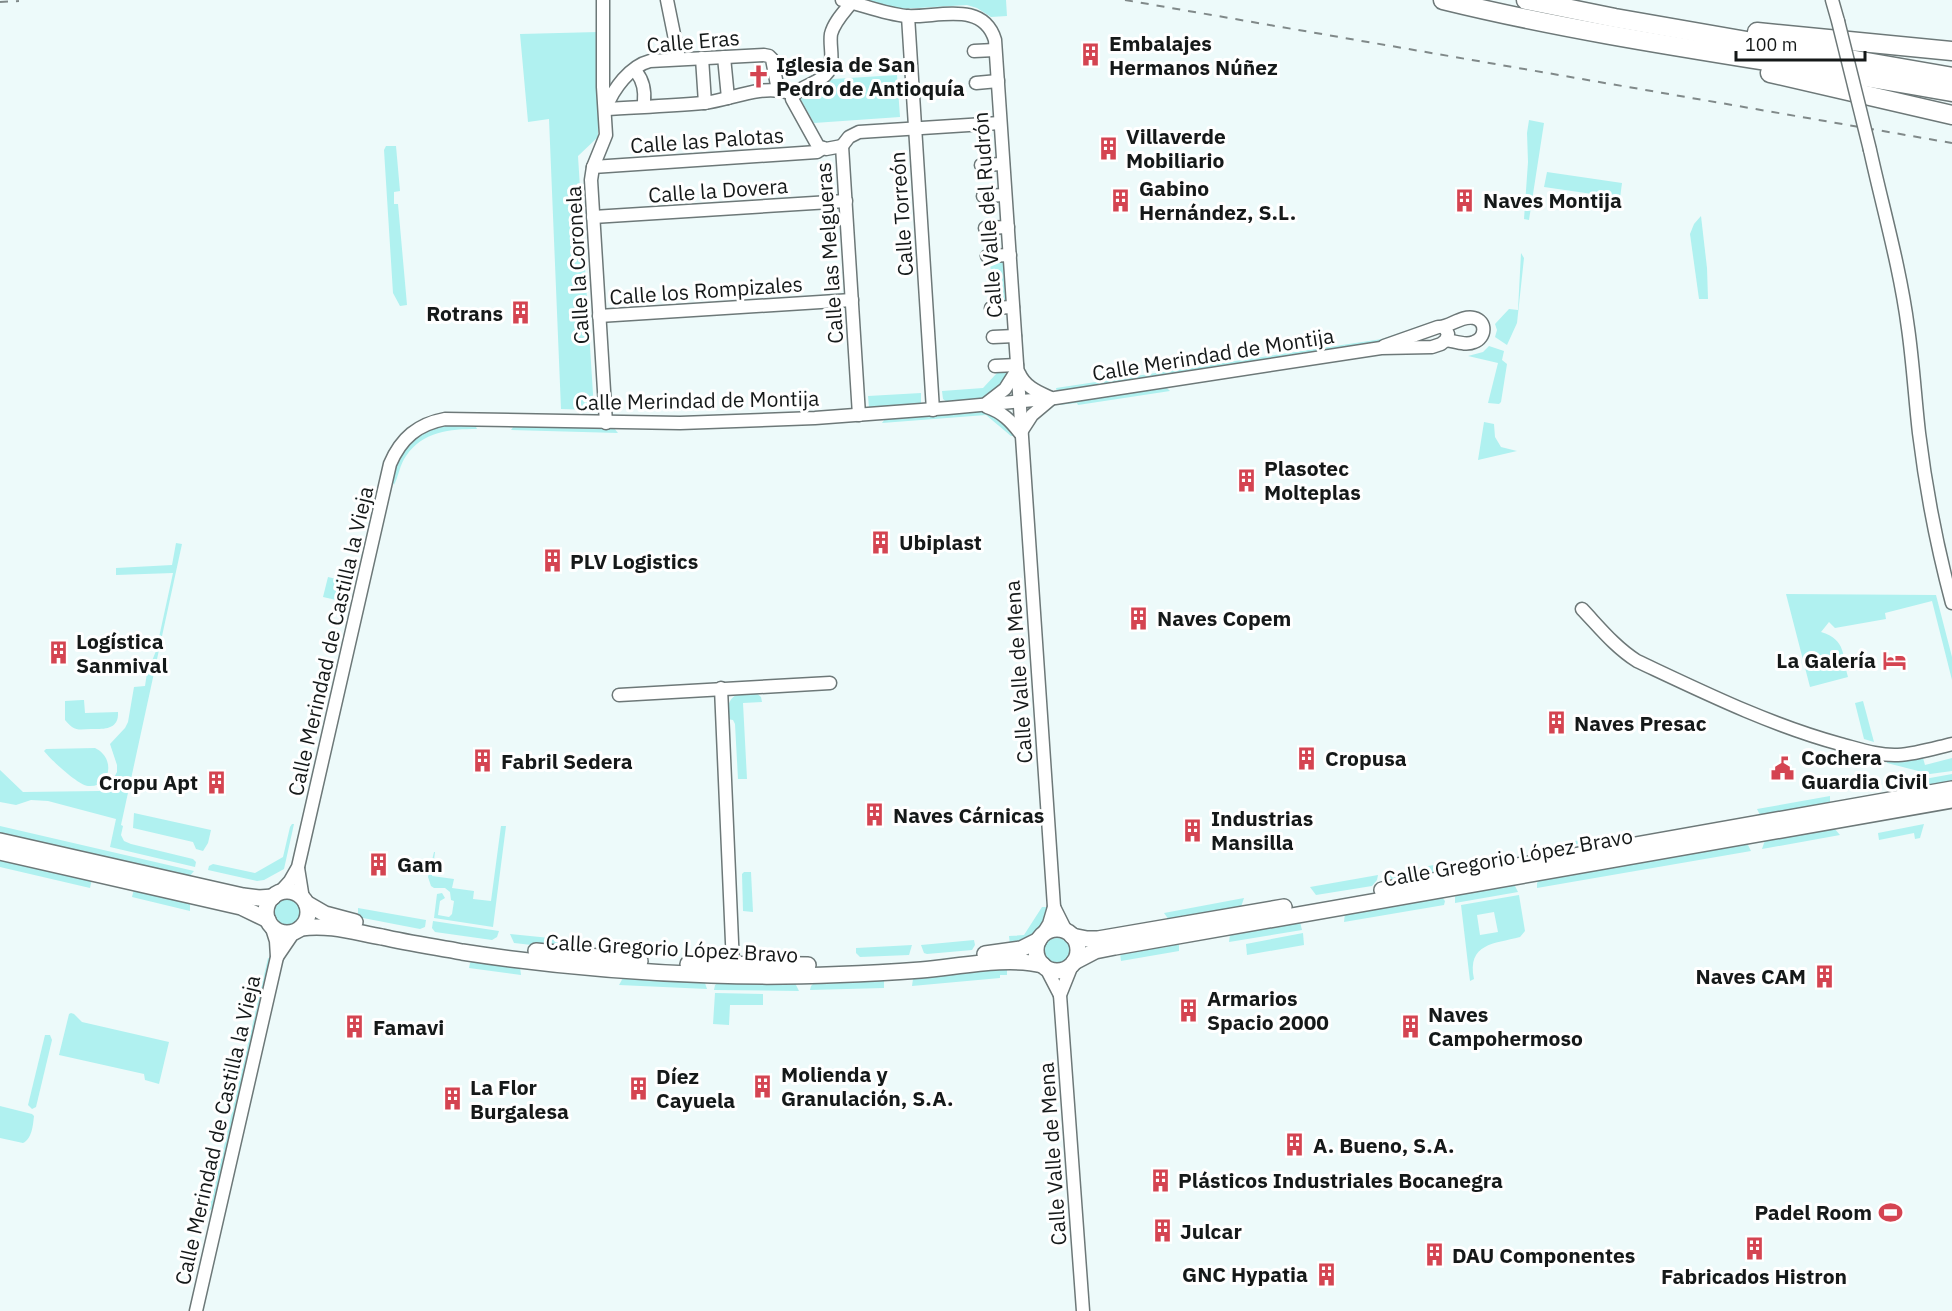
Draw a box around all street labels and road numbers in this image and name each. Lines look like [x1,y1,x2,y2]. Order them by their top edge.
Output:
street label: Calle Eras [645,23,741,59]
street label: Calle Valle del Rudrón [966,111,1008,319]
street label: Calle las Palotas [629,121,785,159]
street label: Calle Torreón [883,151,919,277]
street label: Calle las Melgueras [809,161,849,345]
street label: Calle la Dovera [647,171,789,209]
street label: Calle la Coronela [559,185,595,345]
street label: Calle los Rompizales [608,269,804,311]
street label: Calle Merindad de Montija [1090,321,1336,387]
street label: Calle Merindad de Montija [575,384,819,416]
street label: Calle Merindad de Castilla la Vieja [281,483,379,799]
street label: Calle Valle de Mena [998,579,1038,765]
street label: Calle Gregorio López Bravo [1381,821,1635,893]
street label: Calle Gregorio López Bravo [545,927,799,969]
street label: Calle Merindad de Castilla la Vieja [168,972,266,1288]
street label: Calle Valle de Mena [1032,1061,1072,1247]

